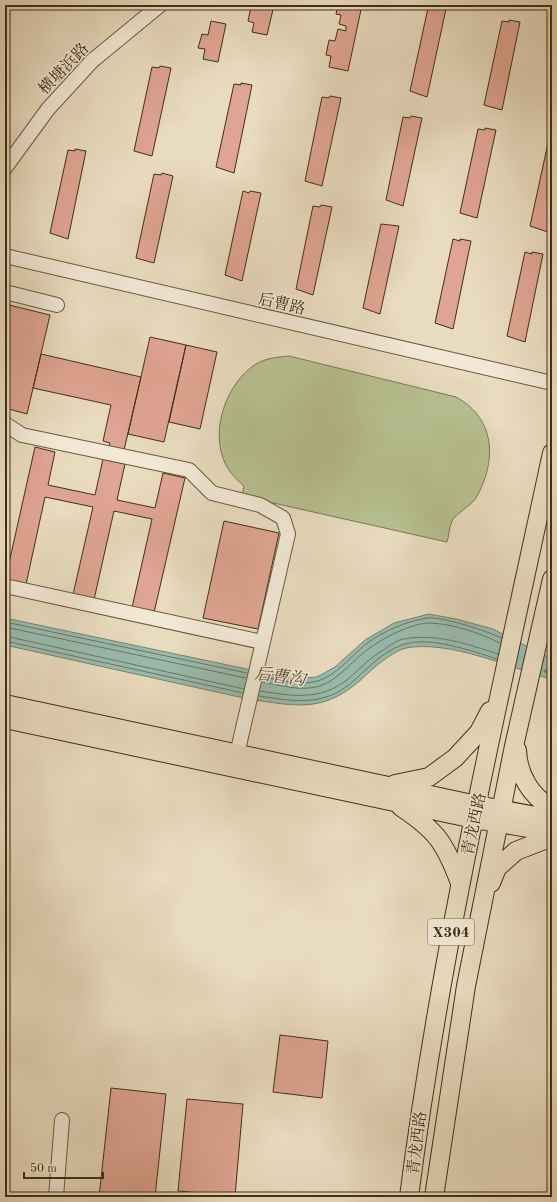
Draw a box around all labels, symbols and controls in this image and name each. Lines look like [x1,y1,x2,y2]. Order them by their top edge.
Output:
street label: 横塘浜路 [35,39,92,98]
street label: 后曹路 [256,290,307,318]
water label: 后曹沟 [253,664,309,689]
street label: 青龙西路 [459,791,489,857]
road number: X304 [428,919,474,945]
street label: 青龙西路 [404,1110,430,1176]
scale bar [24,1154,103,1180]
text: 50 m [30,1162,57,1175]

